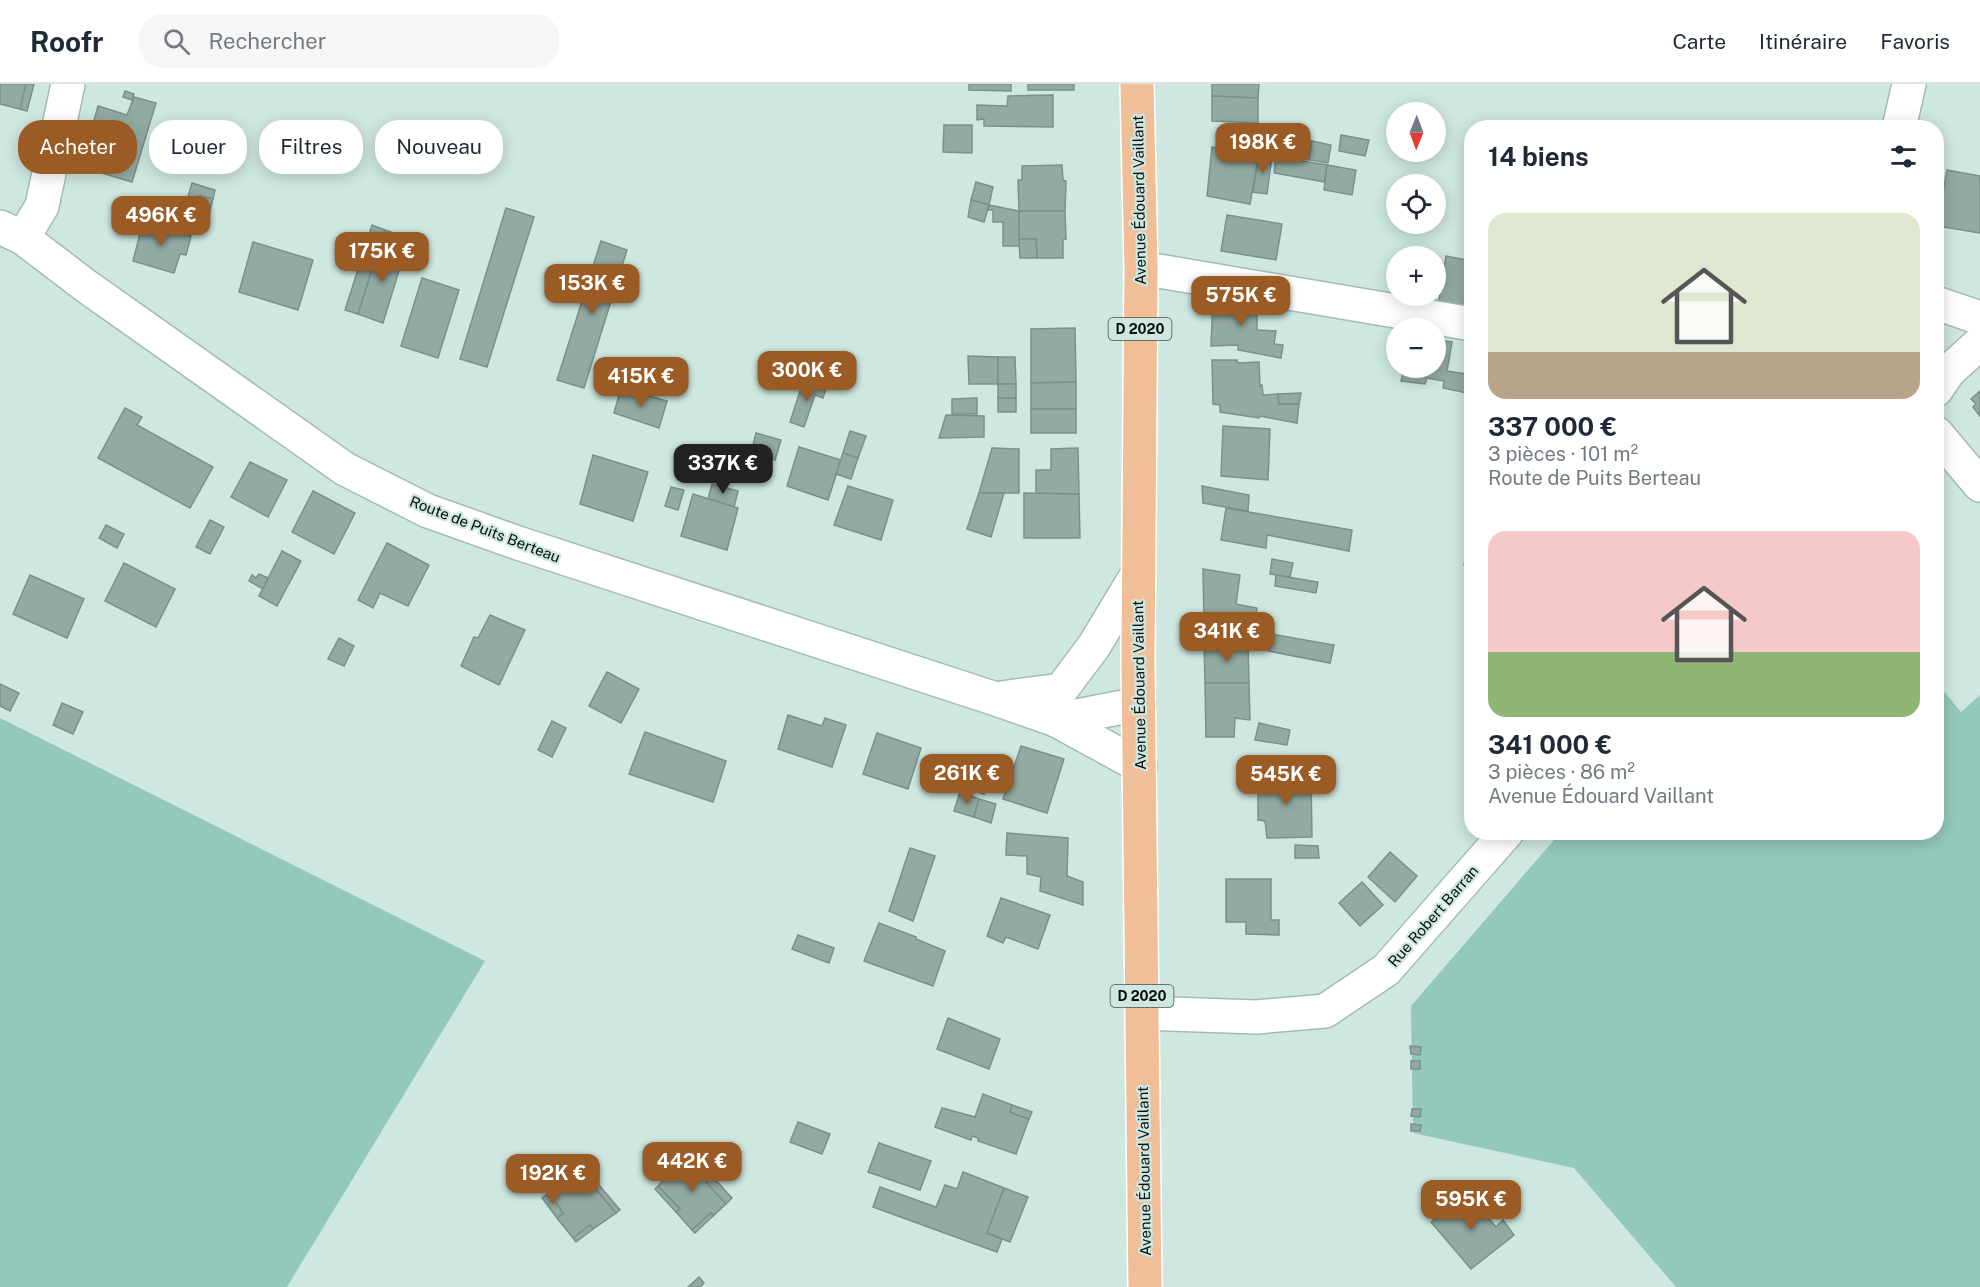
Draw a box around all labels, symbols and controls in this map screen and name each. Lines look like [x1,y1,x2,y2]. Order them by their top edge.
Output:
search box [139,14,559,68]
text: Roofr [30,25,103,58]
icon: search [160,25,193,58]
text: Rechercher [208,28,326,54]
text: Carte [1672,29,1726,54]
text: Itinéraire [1759,29,1847,54]
text: Favoris [1880,29,1950,54]
north arrow [1386,102,1446,162]
map controls [1386,102,1446,378]
street label: Avenue Édouard Vaillant [1129,115,1149,285]
chip: Acheter [18,120,137,174]
chip: Louer [149,120,247,174]
chip: Filtres [259,120,363,174]
chip: Nouveau [375,120,503,174]
pin: 198K € [1214,123,1312,174]
text: 198K € [1230,130,1296,154]
icon: filters [1887,140,1920,173]
text: 14 biens [1488,141,1589,172]
button: locate [1386,174,1446,234]
pin: 496K € [112,196,210,247]
text: 496K € [125,203,197,227]
pin: 175K € [333,232,431,283]
text: 175K € [349,239,415,263]
button: + [1386,246,1446,306]
icon: home [1650,252,1758,360]
pin: 153K € [543,264,641,315]
text: 153K € [558,271,626,295]
pin: 575K € [1192,276,1290,327]
text: 575K € [1205,283,1277,307]
road number: D 2020 [1108,318,1172,340]
button: − [1386,318,1446,378]
pin: 300K € [758,351,856,402]
pin: 415K € [592,357,690,408]
text: 300K € [772,358,842,382]
text: 415K € [607,364,675,388]
text: 337 000 € [1488,411,1617,442]
text: 3 pièces · 101 m² [1488,442,1638,466]
pin: 337K € [674,444,772,495]
text: 337K € [688,451,758,475]
text: Route de Puits Berteau [1488,466,1701,490]
street label: Route de Puits Berteau [407,492,563,566]
icon: home [1650,570,1758,678]
street label: Avenue Édouard Vaillant [1129,600,1149,770]
pin: 341K € [1178,612,1276,663]
text: 341K € [1194,619,1260,643]
text: 341 000 € [1488,729,1612,760]
pin: 261K € [918,754,1016,805]
pin: 545K € [1237,755,1335,806]
text: 3 pièces · 86 m² [1488,760,1635,784]
text: 261K € [934,761,1000,785]
text: 545K € [1250,762,1322,786]
text: Avenue Édouard Vaillant [1488,784,1714,808]
street label: Rue Robert Barran [1384,862,1482,970]
road number: D 2020 [1110,985,1174,1007]
street label: Avenue Édouard Vaillant [1134,1086,1154,1256]
pin: 442K € [643,1142,741,1193]
text: 442K € [657,1149,727,1173]
pin: 192K € [504,1154,602,1205]
text: 192K € [520,1161,586,1185]
pin: 595K € [1422,1180,1520,1231]
text: 595K € [1435,1187,1507,1211]

